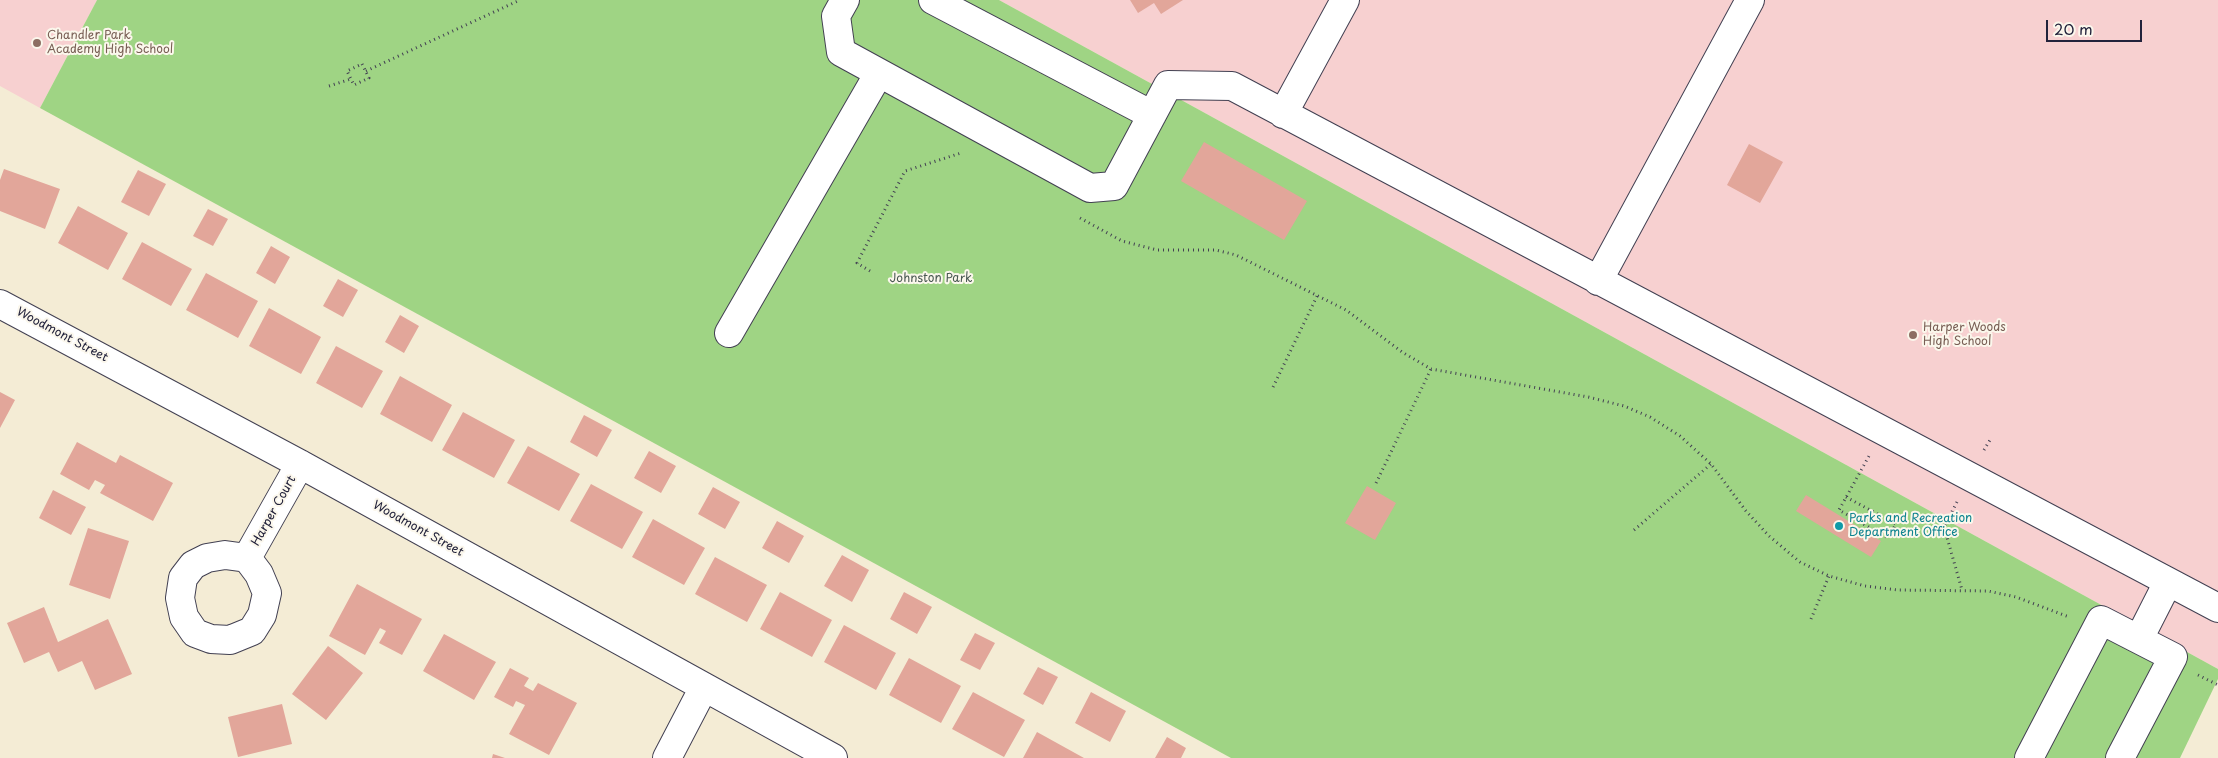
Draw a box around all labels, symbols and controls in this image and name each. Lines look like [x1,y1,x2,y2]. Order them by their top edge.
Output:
scale bar [2048,10,2144,42]
text: 20 m [2054,17,2093,40]
place label: Chandler Park Academy High School [47,29,173,57]
marker: Chandler Park Academy High School [31,37,43,49]
park label: Johnston Park [890,272,972,286]
street label: Woodmont Street [14,305,110,365]
place label: Harper Woods High School [1923,321,2006,349]
marker: Harper Woods High School [1907,329,1919,341]
street label: Harper Court [249,473,299,549]
street label: Woodmont Street [370,498,466,560]
place label: Parks and Recreation Department Office [1849,512,1972,540]
marker: Parks and Recreation Department Office [1833,520,1845,532]

